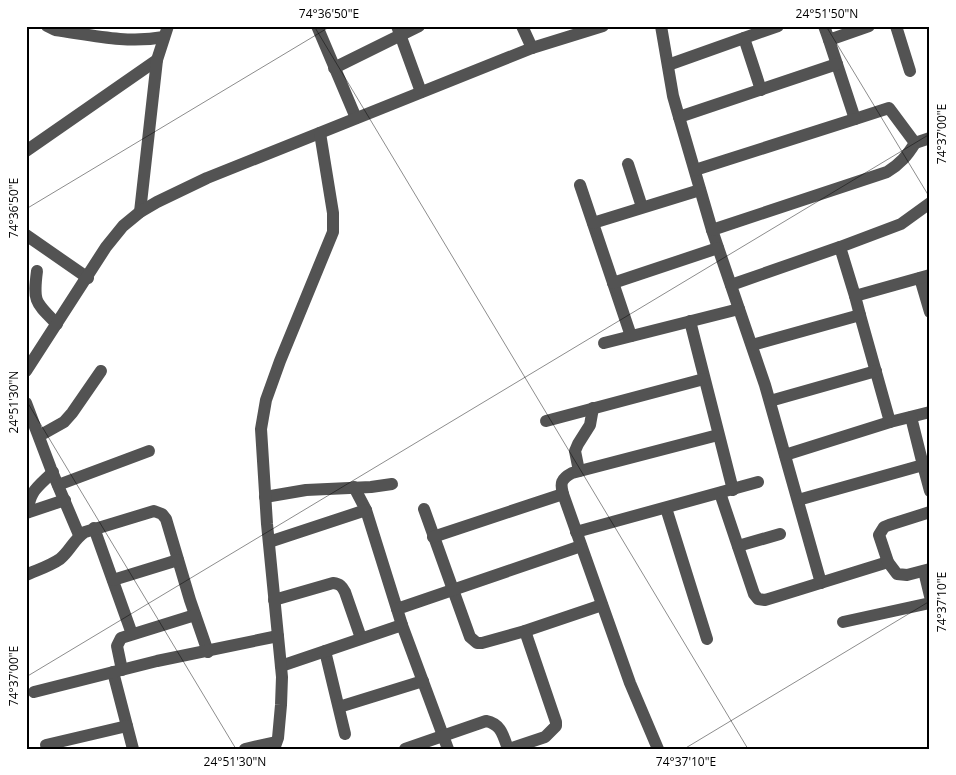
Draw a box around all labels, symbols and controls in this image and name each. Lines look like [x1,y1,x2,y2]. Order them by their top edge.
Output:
text: 74°36'50"E [299,5,359,22]
text: 24°51'50"N [796,5,858,22]
text: 74°37'00"E [933,104,950,164]
text: 74°36'50"E [5,178,22,238]
text: 24°51'30"N [5,371,22,433]
text: 74°37'10"E [933,572,950,632]
text: 74°37'00"E [5,646,22,706]
text: 24°51'30"N [204,753,266,770]
text: 74°37'10"E [656,753,716,770]

